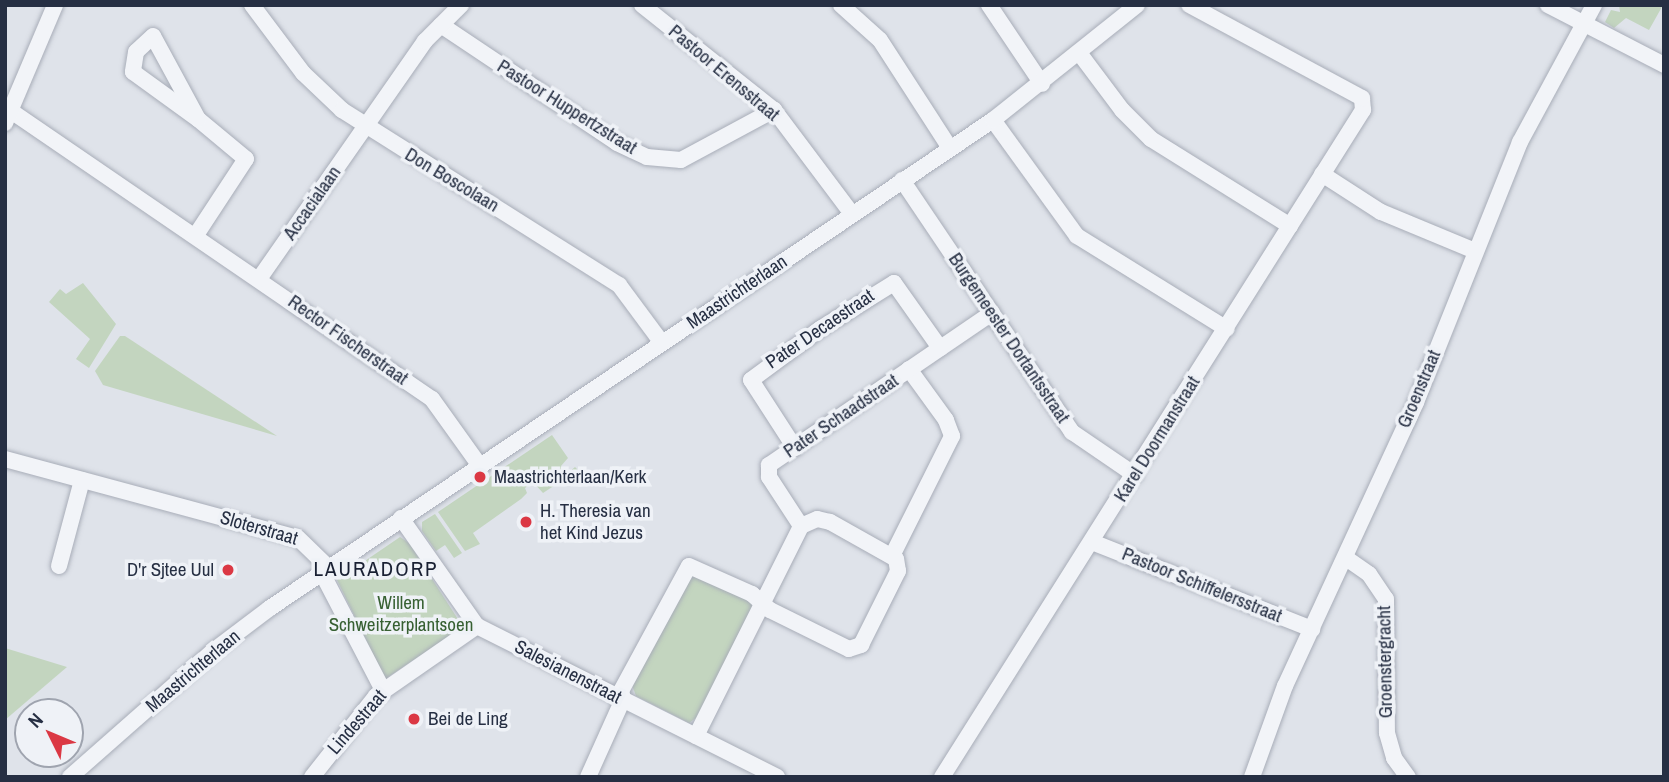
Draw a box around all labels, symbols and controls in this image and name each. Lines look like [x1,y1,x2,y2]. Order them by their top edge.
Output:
street label: Pastoor Erensstraat [664,20,784,126]
street label: Pastoor Huppertzstraat [493,55,641,159]
street label: Don Boscolaan [401,143,503,217]
street label: Accacialaan [278,162,346,244]
street label: Burgemeester Dortantsstraat [944,249,1074,427]
street label: Maastrichterlaan [683,250,791,334]
street label: Pater Decaestraat [762,284,878,374]
street label: Rector Fischerstraat [284,290,412,390]
street label: Groenstraat [1392,347,1446,431]
street label: Pater Schaadstraat [779,369,903,463]
street label: Karel Doormanstraat [1109,372,1205,506]
place label: Maastrichterlaan/Kerk [494,466,646,488]
marker: Maastrichterlaan/Kerk [472,469,488,485]
place label: H. Theresia van het Kind Jezus [540,500,651,544]
street label: Sloterstraat [218,506,300,550]
marker: H. Theresia van het Kind Jezus [518,514,534,530]
street label: Pastoor Schiffelersstraat [1119,543,1285,627]
district label: LAURADORP [315,556,437,582]
place label: D'r Sjtee Uul [127,559,214,581]
marker: D'r Sjtee Uul [220,562,236,578]
park label: Willem Schweitzerplantsoen [329,592,473,636]
street label: Groenstergracht [1373,606,1397,718]
street label: Maastrichterlaan [141,625,245,717]
street label: Salesianenstraat [511,635,625,709]
street label: Lindestraat [323,685,391,759]
north arrow [14,698,84,768]
text: N [22,707,48,733]
place label: Bei de Ling [428,708,508,730]
marker: Bei de Ling [406,711,422,727]

